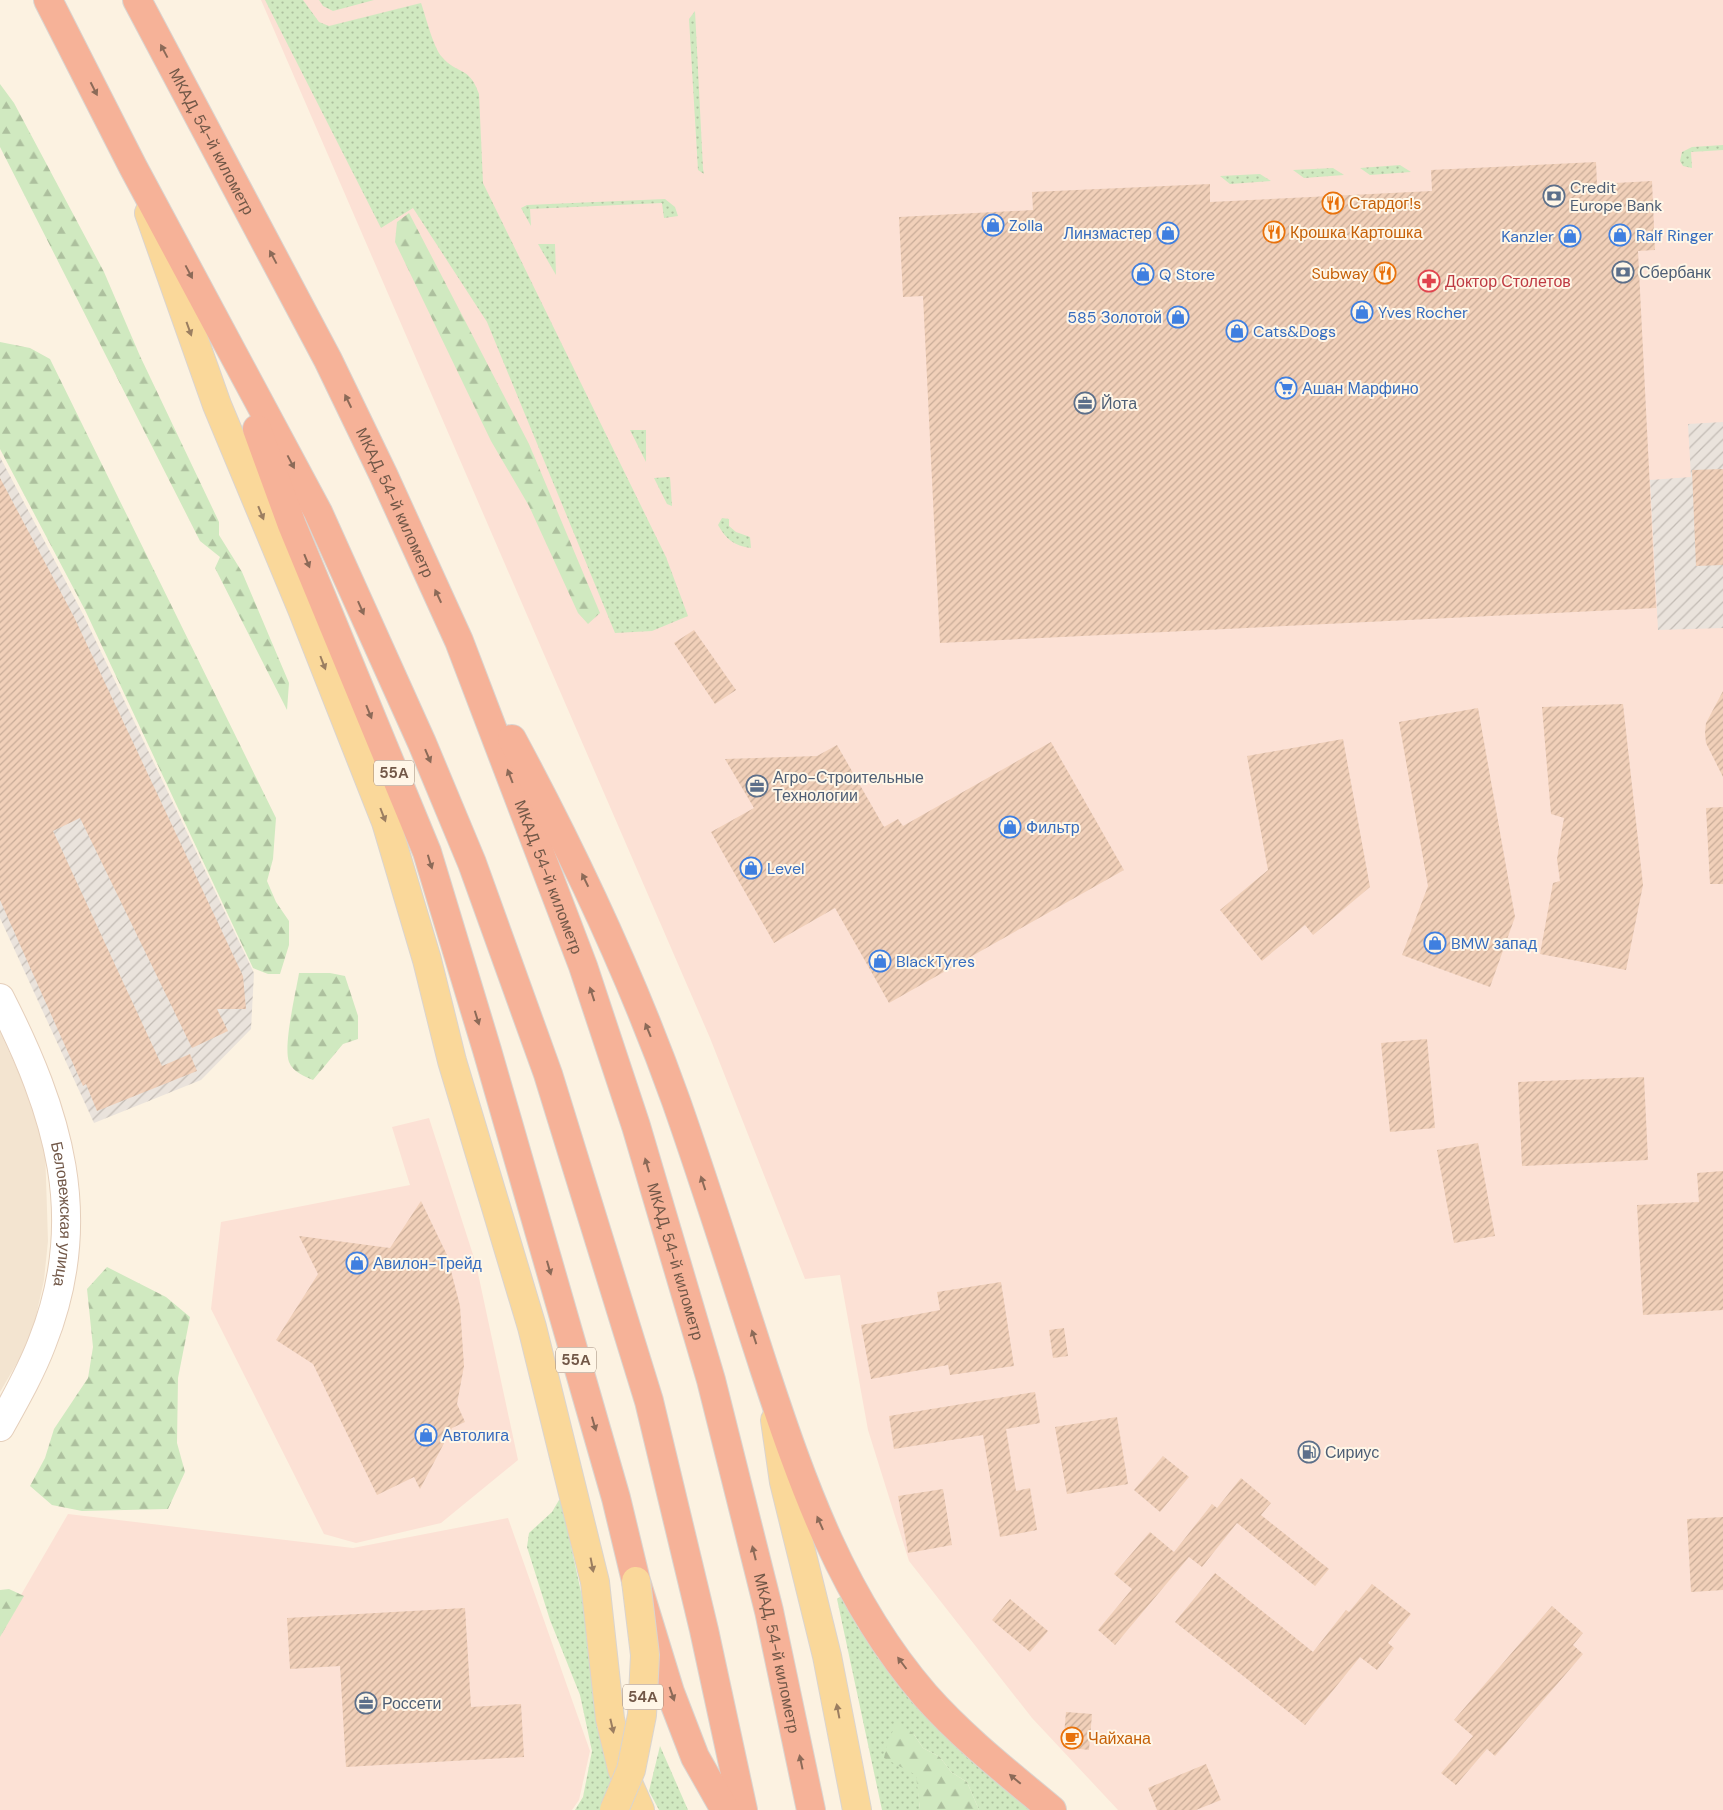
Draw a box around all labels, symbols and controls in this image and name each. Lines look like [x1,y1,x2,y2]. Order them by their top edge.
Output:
one-way arrow [160,44,168,59]
street label: МКАД, 54-й километр [164,65,259,219]
one-way arrow [90,82,98,96]
place label: Credit Europe Bank [1570,177,1662,216]
bank icon: Credit Europe Bank [1542,184,1566,208]
restaurant icon: Стардог!s [1321,191,1345,215]
place label: Стардог!s [1349,193,1421,214]
shop icon: Zolla [981,213,1005,237]
place label: Zolla [1009,215,1043,236]
restaurant icon: Крошка Картошка [1262,220,1286,244]
shop icon: Линзмастер [1156,221,1180,245]
place label: Крошка Картошка [1290,222,1422,243]
place label: Линзмастер [1064,223,1152,244]
shop icon: Ralf Ringer [1608,223,1632,247]
shop icon: Kanzler [1558,224,1582,248]
place label: Ralf Ringer [1636,225,1713,246]
place label: Kanzler [1501,226,1554,247]
one-way arrow [269,250,277,264]
bank icon: Сбербанк [1611,260,1635,284]
restaurant icon: Subway [1373,261,1397,285]
shop icon: Q Store [1131,262,1155,286]
place label: Сбербанк [1639,262,1712,283]
place label: Subway [1312,263,1369,284]
place label: Q Store [1159,264,1215,285]
one-way arrow [185,265,193,279]
pharmacy icon: Доктор Столетов [1417,269,1441,293]
place label: Доктор Столетов [1445,271,1571,292]
shop icon: Yves Rocher [1350,300,1374,324]
place label: Yves Rocher [1378,302,1468,323]
shop icon: 585 Золотой [1166,305,1190,329]
place label: 585 Золотой [1067,307,1162,328]
shop icon: Cats&Dogs [1225,319,1249,343]
place label: Cats&Dogs [1253,321,1336,342]
one-way arrow [185,322,193,337]
supermarket icon: Ашан Марфино [1274,376,1298,400]
place label: Ашан Марфино [1302,378,1419,399]
office icon: Йота [1073,391,1097,415]
place label: Йота [1101,393,1137,414]
one-way arrow [344,394,352,408]
street label: МКАД, 54-й километр [351,424,439,581]
one-way arrow [286,455,295,468]
one-way arrow [257,506,265,521]
one-way arrow [304,554,311,569]
one-way arrow [434,589,442,603]
one-way arrow [357,601,365,615]
one-way arrow [319,656,327,671]
one-way arrow [365,705,373,720]
one-way arrow [424,749,432,763]
road number: 55А [374,760,414,786]
place label: Агро-Строительные Технологии [773,767,924,806]
one-way arrow [506,769,514,783]
office icon: Агро-Строительные Технологии [745,774,769,798]
street label: МКАД, 54-й километр [510,797,587,957]
one-way arrow [379,807,387,822]
shop icon: Фильтр [998,815,1022,839]
place label: Фильтр [1026,817,1080,838]
one-way arrow [426,855,434,870]
shop icon: Level [739,856,763,880]
place label: Level [767,858,805,879]
one-way arrow [581,873,589,888]
shop icon: BMW запад [1423,931,1447,955]
place label: BMW запад [1451,933,1538,954]
shop icon: BlackTyres [868,949,892,973]
place label: BlackTyres [896,951,975,972]
one-way arrow [588,986,595,1001]
one-way arrow [473,1010,481,1025]
one-way arrow [643,1023,651,1037]
street label: Беловежская улица [46,1140,76,1289]
one-way arrow [643,1157,651,1172]
one-way arrow [699,1175,707,1190]
street label: МКАД, 54-й километр [642,1180,709,1343]
shop icon: Авилон-Трейд [345,1251,369,1275]
place label: Авилон-Трейд [373,1253,483,1274]
one-way arrow [546,1260,554,1275]
one-way arrow [750,1330,757,1345]
road number: 55А [556,1348,596,1372]
one-way arrow [591,1416,599,1431]
shop icon: Автолига [414,1423,438,1447]
place label: Автолига [442,1425,509,1446]
fuel station icon: Сириус [1297,1440,1321,1464]
place label: Сириус [1325,1442,1379,1463]
one-way arrow [816,1516,824,1530]
one-way arrow [750,1545,758,1560]
one-way arrow [588,1557,596,1573]
street label: МКАД, 54-й километр [749,1571,805,1735]
one-way arrow [896,1657,907,1670]
road number: 54А [623,1684,663,1710]
one-way arrow [668,1687,676,1702]
office icon: Россети [354,1691,378,1715]
place label: Россети [382,1693,442,1714]
one-way arrow [833,1702,841,1718]
one-way arrow [608,1718,616,1733]
cafe icon: Чайхана [1060,1726,1084,1750]
place label: Чайхана [1088,1728,1151,1749]
one-way arrow [797,1755,805,1770]
one-way arrow [1009,1773,1022,1784]

